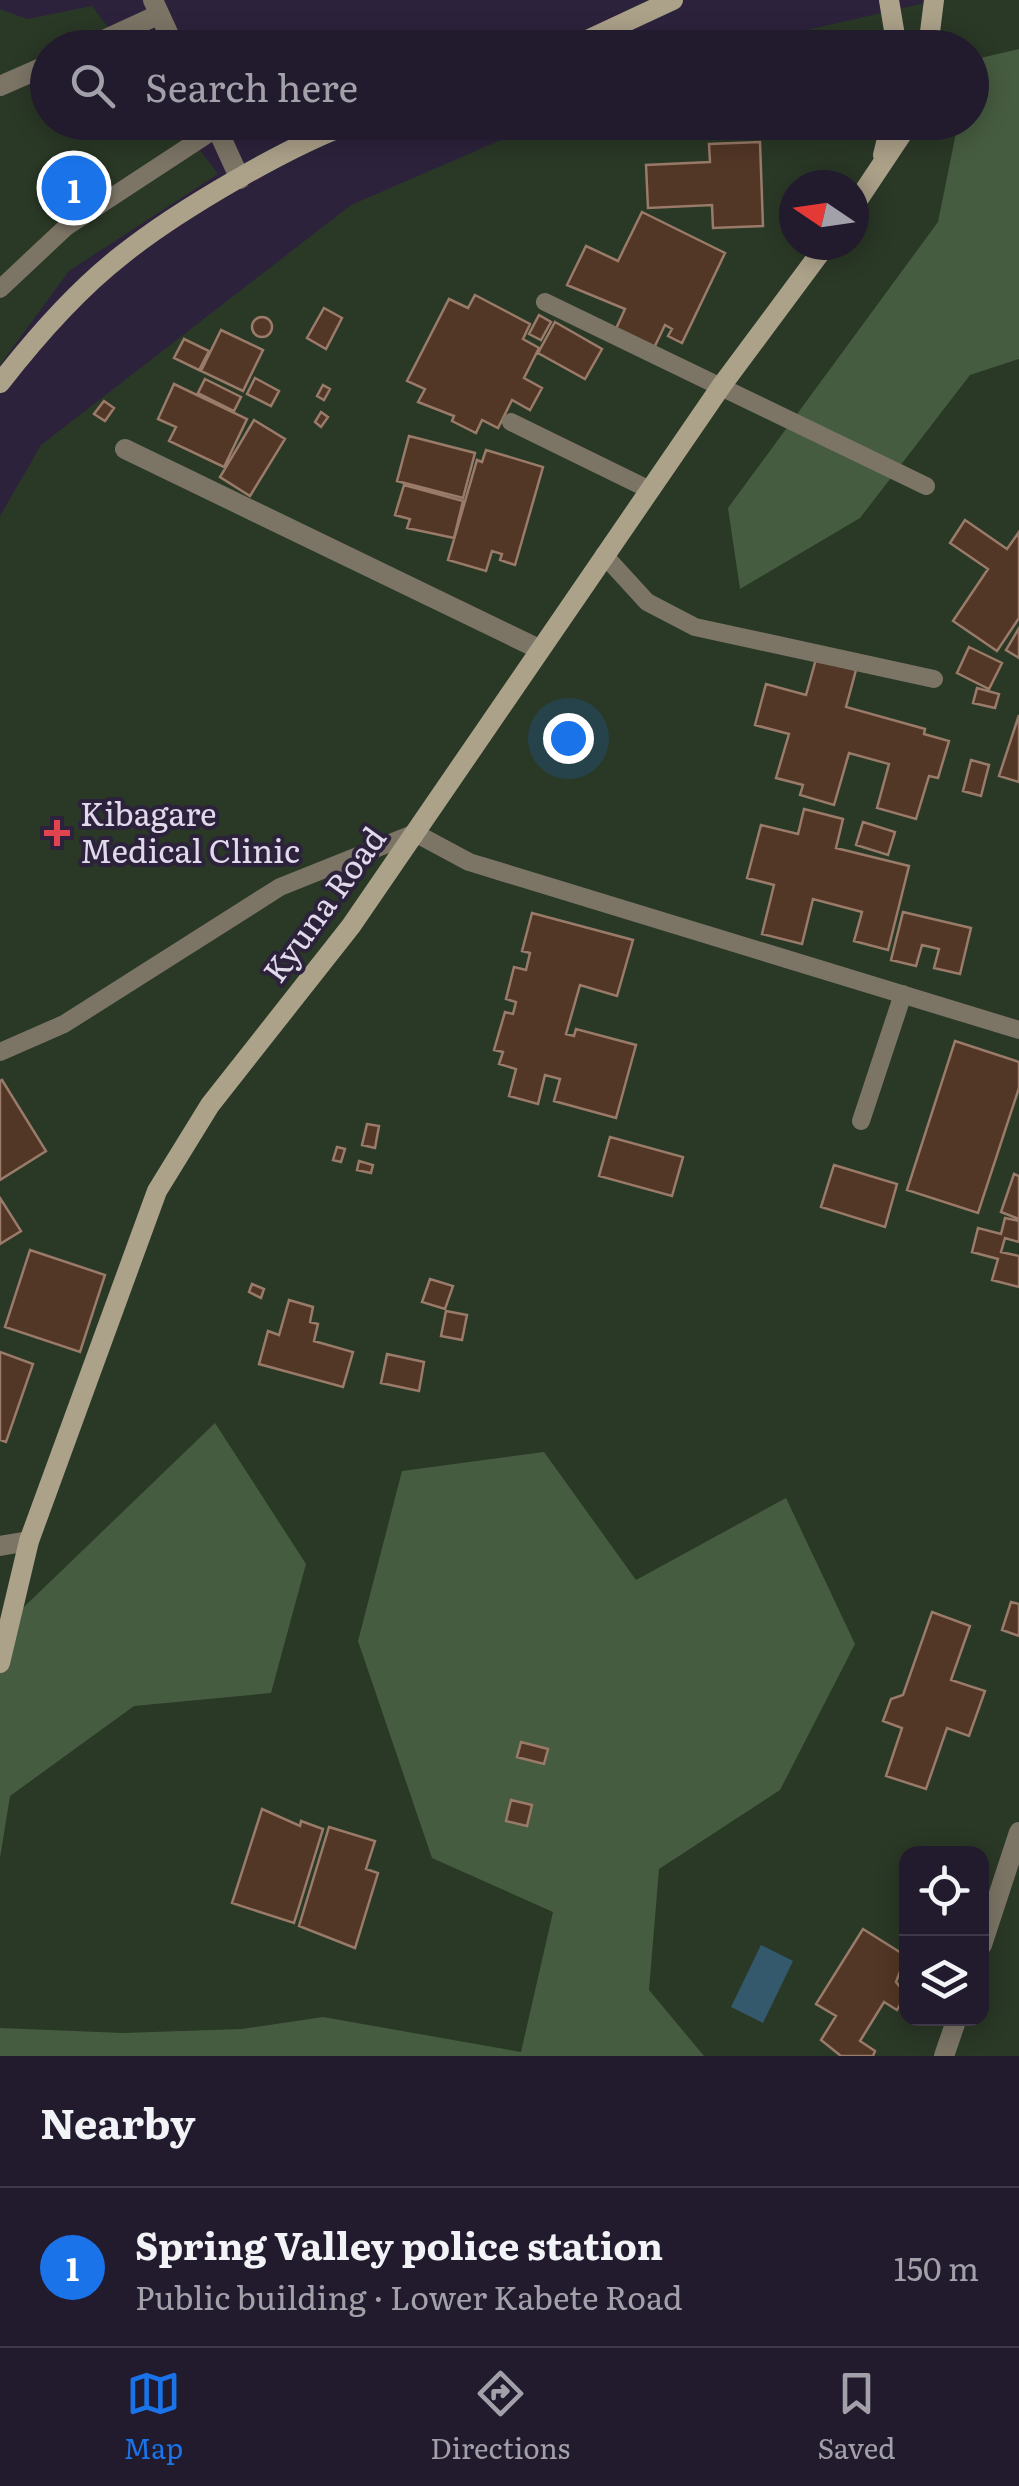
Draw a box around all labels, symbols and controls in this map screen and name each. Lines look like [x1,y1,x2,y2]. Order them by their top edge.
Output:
search box [30,30,989,140]
text: Search here [145,57,358,114]
icon: search [65,58,120,113]
pin: 1 [42,150,106,226]
north arrow [779,170,869,260]
your location [543,713,594,764]
place label: Kibagare Medical Clinic [80,788,300,873]
street label: Kyuna Road [250,815,396,991]
marker: Kibagare Medical Clinic [44,820,70,846]
map controls [899,1846,989,2026]
button: locate [899,1846,989,1936]
button: layers [899,1936,989,2026]
text: Nearby [40,2090,196,2152]
text: Spring Valley police station [135,2215,663,2272]
text: 1 [66,2243,79,2291]
text: 150 m [894,2243,979,2291]
text: Public building · Lower Kabete Road [135,2272,683,2320]
tab: Map [124,2366,183,2468]
tab: Directions [430,2366,570,2468]
tab: Saved [817,2366,895,2468]

